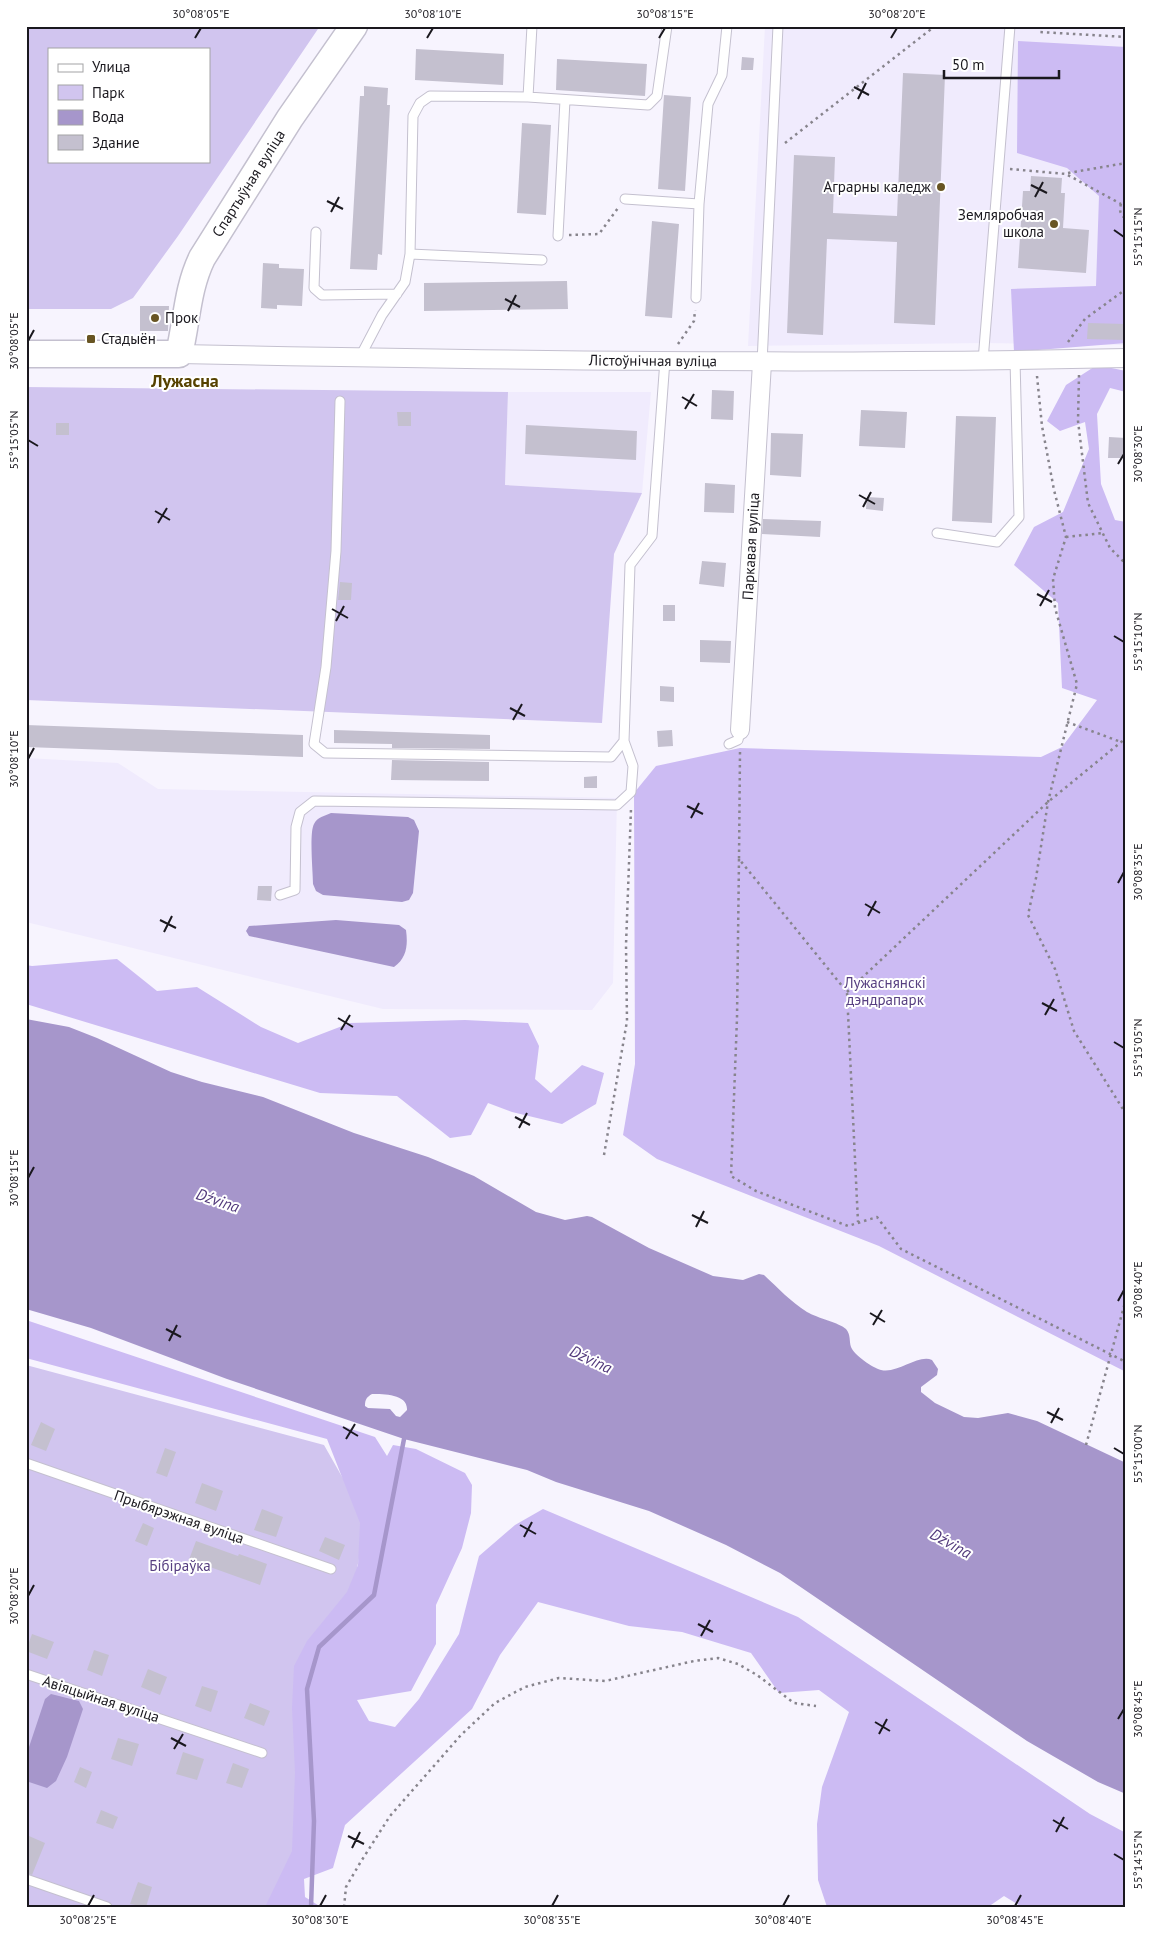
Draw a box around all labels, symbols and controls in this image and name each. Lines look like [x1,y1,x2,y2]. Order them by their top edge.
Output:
text: 30°08'05"E [172,6,230,21]
text: 30°08'10"E [404,6,462,21]
text: 30°08'15"E [636,6,694,21]
text: 30°08'20"E [868,6,926,21]
legend [48,48,210,162]
scale bar [944,48,1060,80]
text: 50 m [952,55,985,74]
text: Улица [92,57,130,76]
text: Парк [92,83,125,102]
text: Вода [92,107,124,126]
street label: Спартыўная вуліца [208,126,289,240]
text: Здание [92,133,140,152]
place label: Аграрны каледж [824,177,931,196]
marker: Аграрны каледж [935,181,947,193]
place label: Земляробчая школа [958,205,1044,241]
text: 55°15'15"N [1130,207,1145,267]
marker: Земляробчая школа [1048,218,1060,230]
place label: Прок [165,308,199,327]
text: 30°08'05"E [6,312,21,370]
marker: Прок [149,312,161,324]
place label: Стадыён [101,329,156,348]
marker: Стадыён [85,333,97,345]
street label: Лістоўнічная вуліца [588,350,717,370]
district label: Лужасна [150,369,219,392]
text: 55°15'05"N [6,410,21,470]
text: 30°08'30"E [1130,425,1145,483]
street label: Паркавая вуліца [738,492,763,601]
text: 55°15'10"N [1130,612,1145,672]
text: 30°08'10"E [6,730,21,788]
text: 30°08'35"E [1130,843,1145,901]
park label: Лужаснянскі дэндрапарк [843,973,926,1009]
text: 55°15'05"N [1130,1018,1145,1078]
text: 30°08'15"E [6,1149,21,1207]
water label: Dźvina [194,1183,242,1217]
text: 30°08'40"E [1130,1261,1145,1319]
water label: Dźvina [567,1341,615,1378]
text: 55°15'00"N [1130,1424,1145,1484]
street label: Прыбярэжная вуліца [112,1485,247,1548]
water label: Dźvina [927,1524,975,1563]
park label: Бібіраўка [149,1556,211,1575]
text: 30°08'20"E [6,1567,21,1625]
street label: Авіяцыйная вуліца [40,1671,162,1726]
text: 30°08'45"E [1130,1680,1145,1738]
text: 55°14'55"N [1130,1830,1145,1890]
text: 30°08'25"E [59,1912,117,1927]
text: 30°08'30"E [291,1912,349,1927]
text: 30°08'35"E [523,1912,581,1927]
text: 30°08'40"E [754,1912,812,1927]
text: 30°08'45"E [986,1912,1044,1927]

